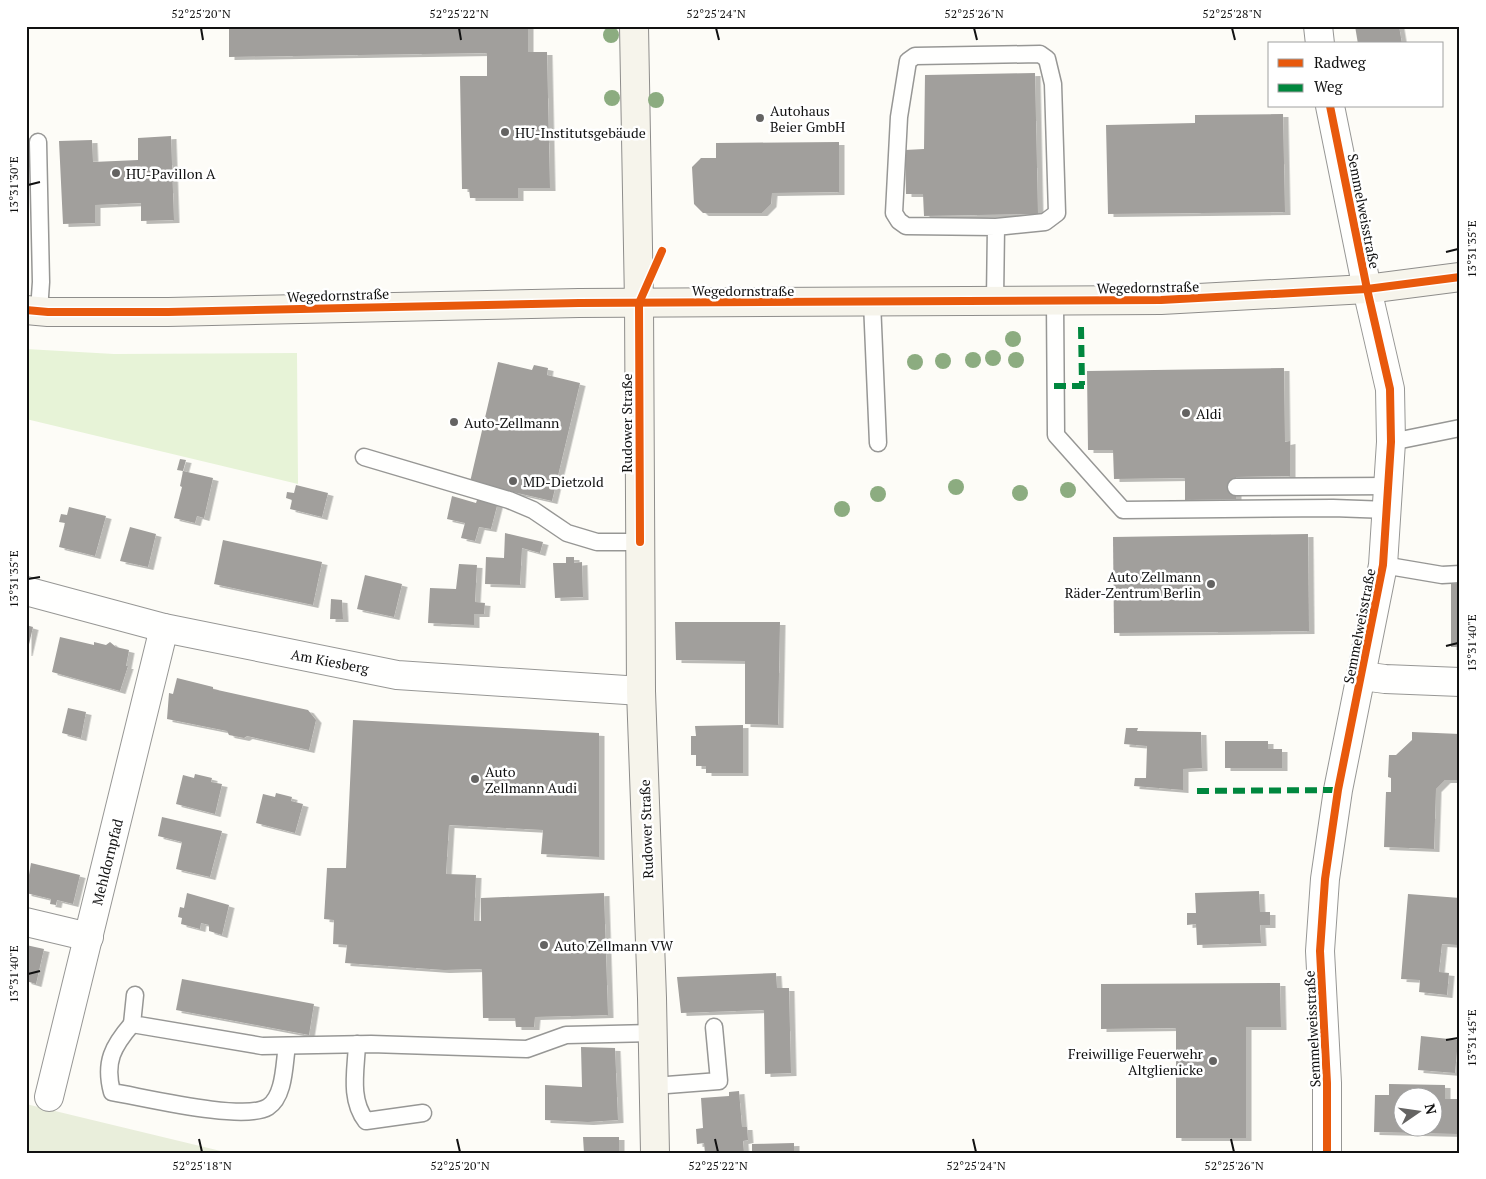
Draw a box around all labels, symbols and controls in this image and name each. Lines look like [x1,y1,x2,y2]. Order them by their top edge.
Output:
text: 52°25'20"N [171,6,231,21]
text: 52°25'22"N [429,6,489,21]
text: 52°25'24"N [686,6,746,21]
text: 52°25'26"N [944,6,1004,21]
text: 52°25'28"N [1202,6,1262,21]
legend [1268,42,1444,108]
text: Radweg [1314,52,1367,72]
text: Weg [1314,76,1344,96]
place label: Autohaus Beier GmbH [770,101,845,136]
marker: Autohaus Beier GmbH [754,112,766,124]
place label: HU-Institutsgebäude [515,123,646,142]
marker: HU-Institutsgebäude [499,126,511,138]
street label: Semmelweisstraße [1344,152,1384,270]
text: 13°31'30"E [6,156,21,214]
place label: HU-Pavillon A [126,164,216,183]
marker: HU-Pavillon A [110,167,122,179]
text: 13°31'35"E [1464,220,1479,278]
street label: Wegedornstraße [1097,277,1199,297]
street label: Wegedornstraße [692,281,794,300]
street label: Wegedornstraße [286,284,390,306]
street label: Rudower Straße [617,373,636,473]
place label: Aldi [1196,404,1222,423]
marker: Aldi [1180,407,1192,419]
place label: Auto-Zellmann [464,413,560,432]
marker: Auto-Zellmann [448,416,460,428]
place label: MD-Dietzold [523,472,604,491]
marker: MD-Dietzold [507,475,519,487]
text: 13°31'35"E [6,550,21,608]
place label: Auto Zellmann Räder-Zentrum Berlin [1065,567,1202,602]
street label: Semmelweisstraße [1339,567,1379,685]
marker: Auto Zellmann Räder-Zentrum Berlin [1205,578,1217,590]
text: 13°31'40"E [1464,614,1479,672]
street label: Am Kiesberg [289,644,371,678]
place label: Auto Zellmann Audi [485,762,577,797]
marker: Auto Zellmann Audi [469,773,481,785]
street label: Rudower Straße [635,779,657,879]
street label: Mehldornpfad [87,817,127,907]
place label: Auto Zellmann VW [554,936,674,955]
marker: Auto Zellmann VW [538,939,550,951]
text: 13°31'40"E [6,945,21,1003]
street label: Semmelweisstraße [1299,970,1325,1088]
text: 13°31'45"E [1464,1009,1479,1067]
place label: Freiwillige Feuerwehr Altglienicke [1068,1044,1204,1079]
marker: Freiwillige Feuerwehr Altglienicke [1207,1055,1219,1067]
north arrow [1394,1086,1444,1136]
text: N [1421,1102,1442,1117]
text: 52°25'18"N [172,1158,232,1173]
text: 52°25'20"N [430,1158,490,1173]
text: 52°25'22"N [688,1158,748,1173]
text: 52°25'24"N [946,1158,1006,1173]
text: 52°25'26"N [1204,1158,1264,1173]

